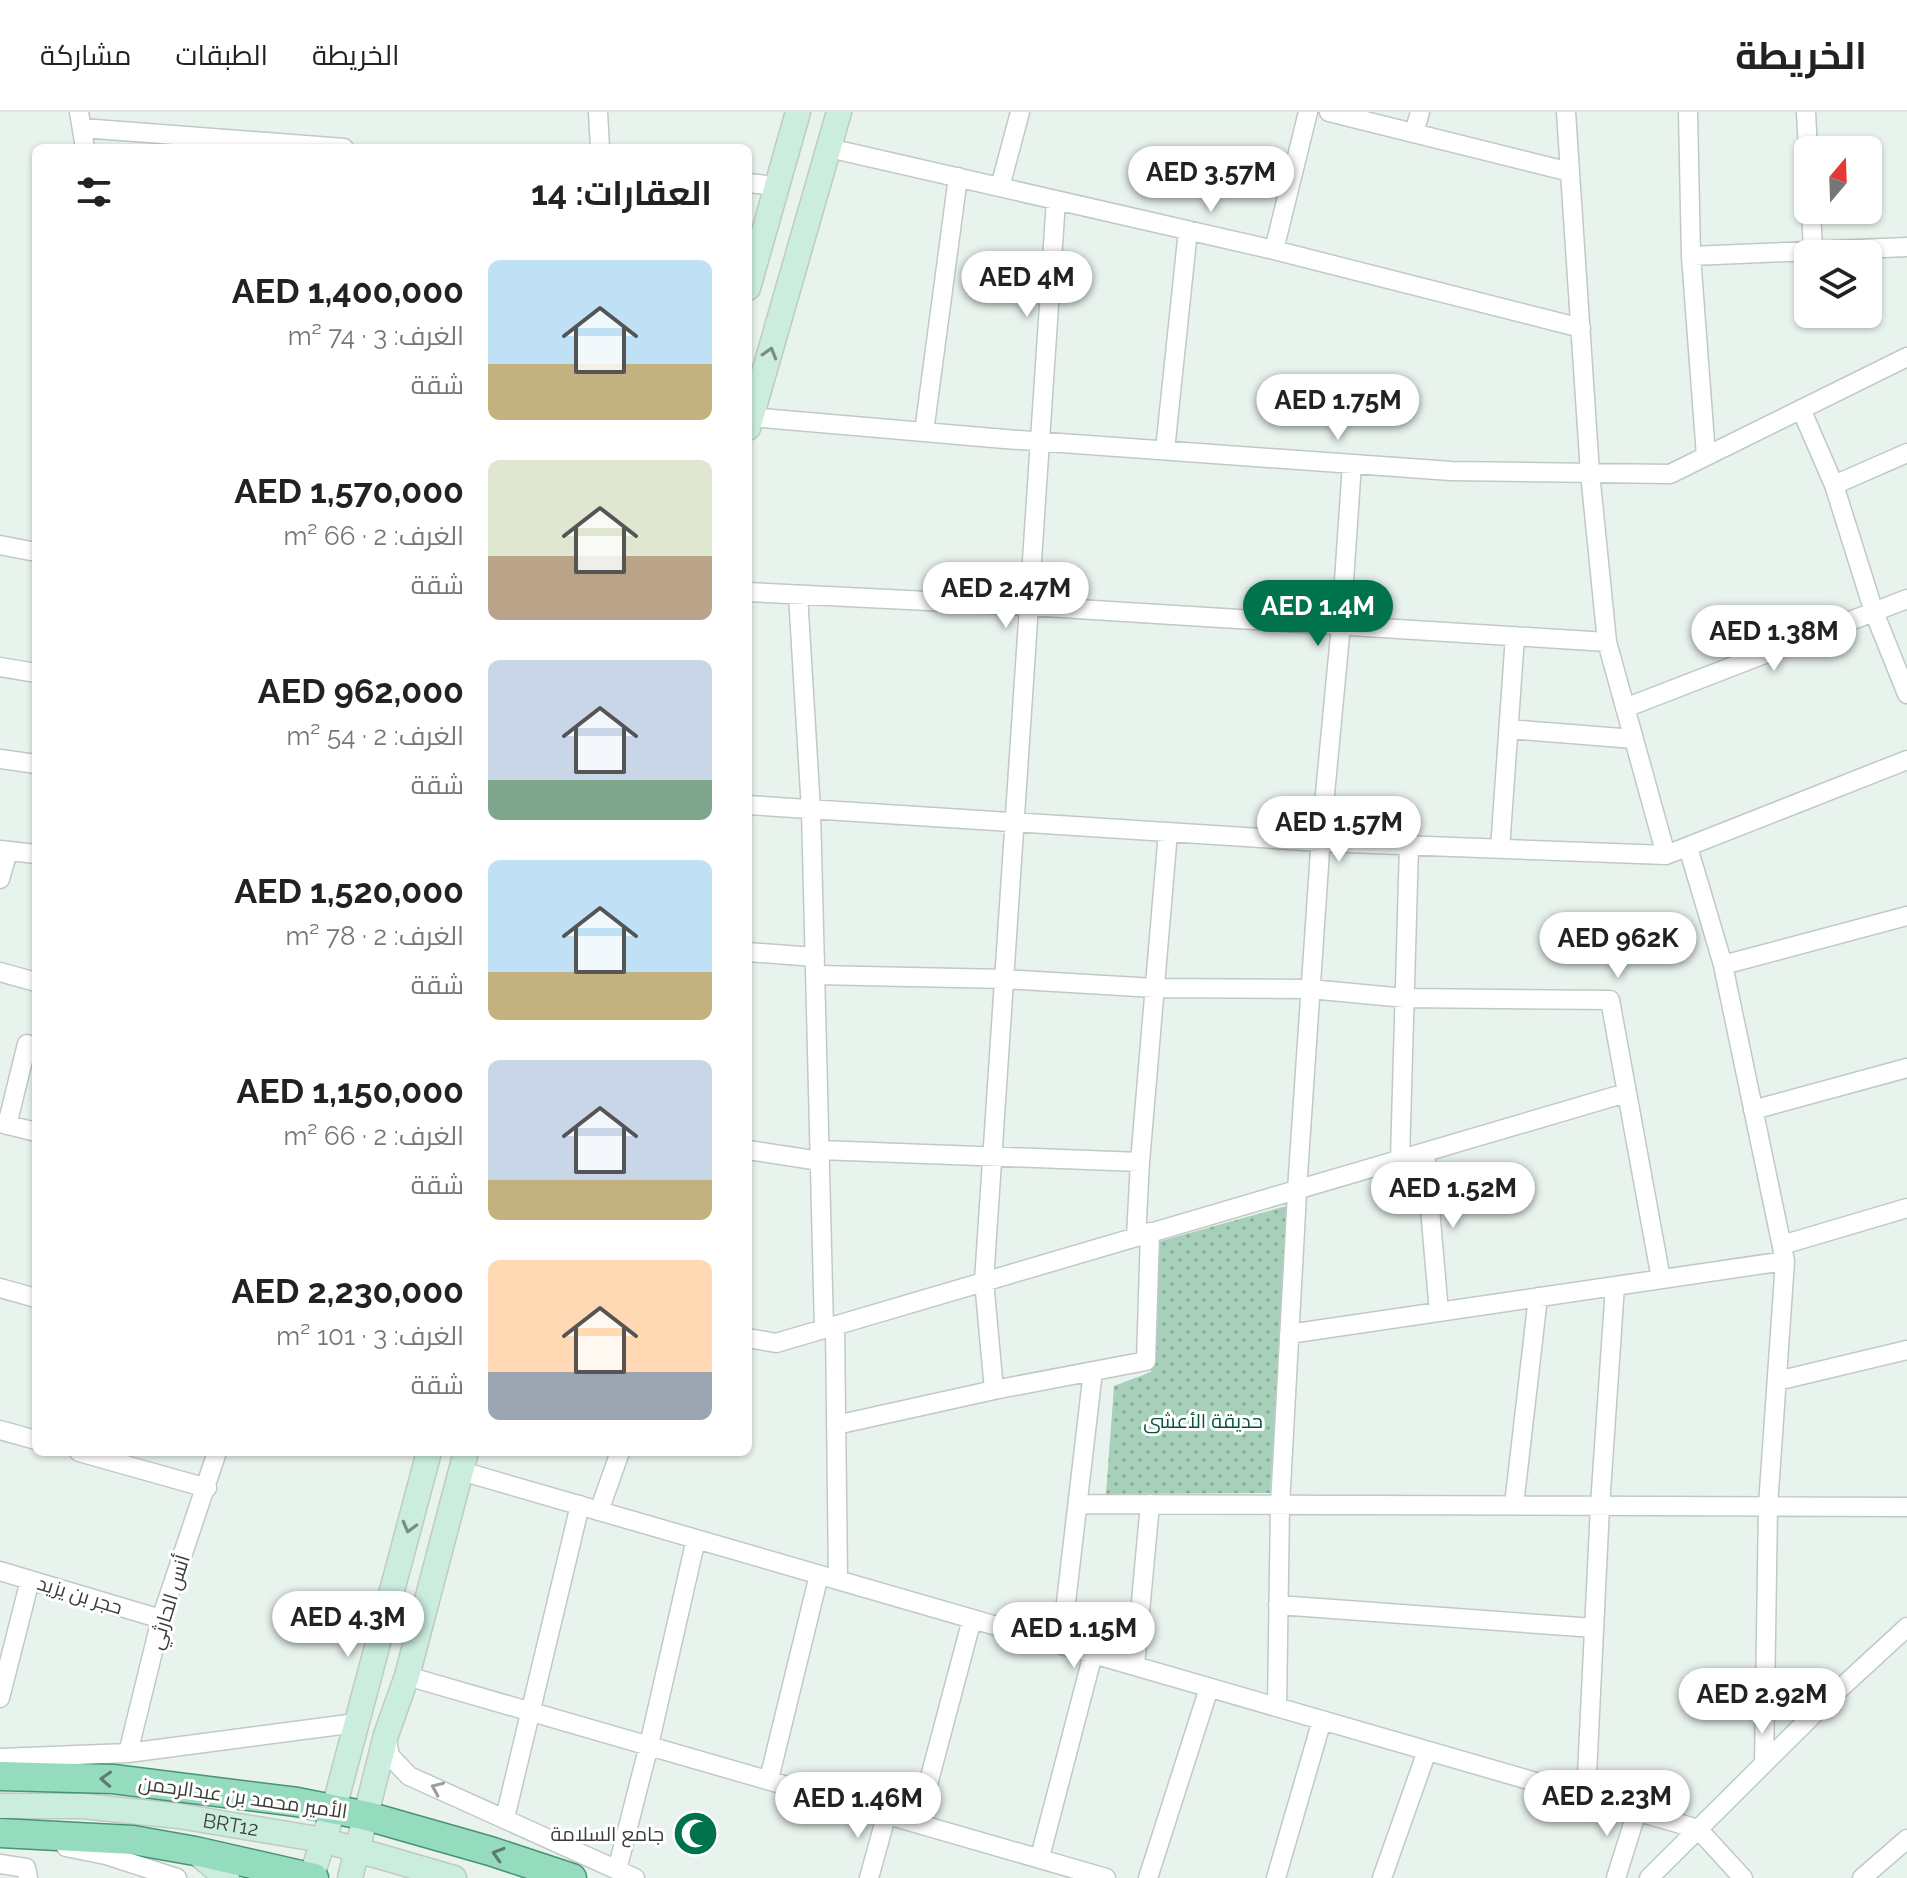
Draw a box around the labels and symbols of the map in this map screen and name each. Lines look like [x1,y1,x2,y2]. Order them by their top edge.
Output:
north arrow [1794,136,1882,224]
pin: AED 3.57M [1119,146,1303,214]
pin: AED 4M [962,251,1092,319]
one-way arrow [761,347,777,360]
pin: AED 1.75M [1246,374,1430,442]
pin: AED 2.47M [914,562,1098,630]
pin: AED 1.4M [1235,580,1401,648]
pin: AED 1.38M [1682,605,1866,673]
pin: AED 1.57M [1247,796,1431,864]
pin: AED 962K [1535,912,1701,980]
pin: AED 1.52M [1361,1162,1545,1230]
park label: حديقة الأعشى [1143,1409,1263,1434]
one-way arrow [401,1520,418,1534]
street label: أنس الحارثي [143,1552,199,1653]
street label: حجر بن يزيد [34,1571,125,1620]
pin: AED 4.3M [265,1591,431,1659]
pin: AED 1.15M [982,1602,1166,1670]
pin: AED 2.92M [1670,1668,1854,1736]
street label: الأمير محمد بن عبدالرحمن [137,1770,349,1825]
pin: AED 2.23M [1515,1770,1699,1838]
one-way arrow [99,1771,112,1788]
pin: AED 1.46M [766,1772,950,1840]
one-way arrow [430,1781,445,1797]
street label: BRT12 [201,1808,260,1841]
mosque icon: جامع السلامة [671,1810,719,1858]
place label: جامع السلامة [551,1822,664,1848]
one-way arrow [492,1847,506,1863]

